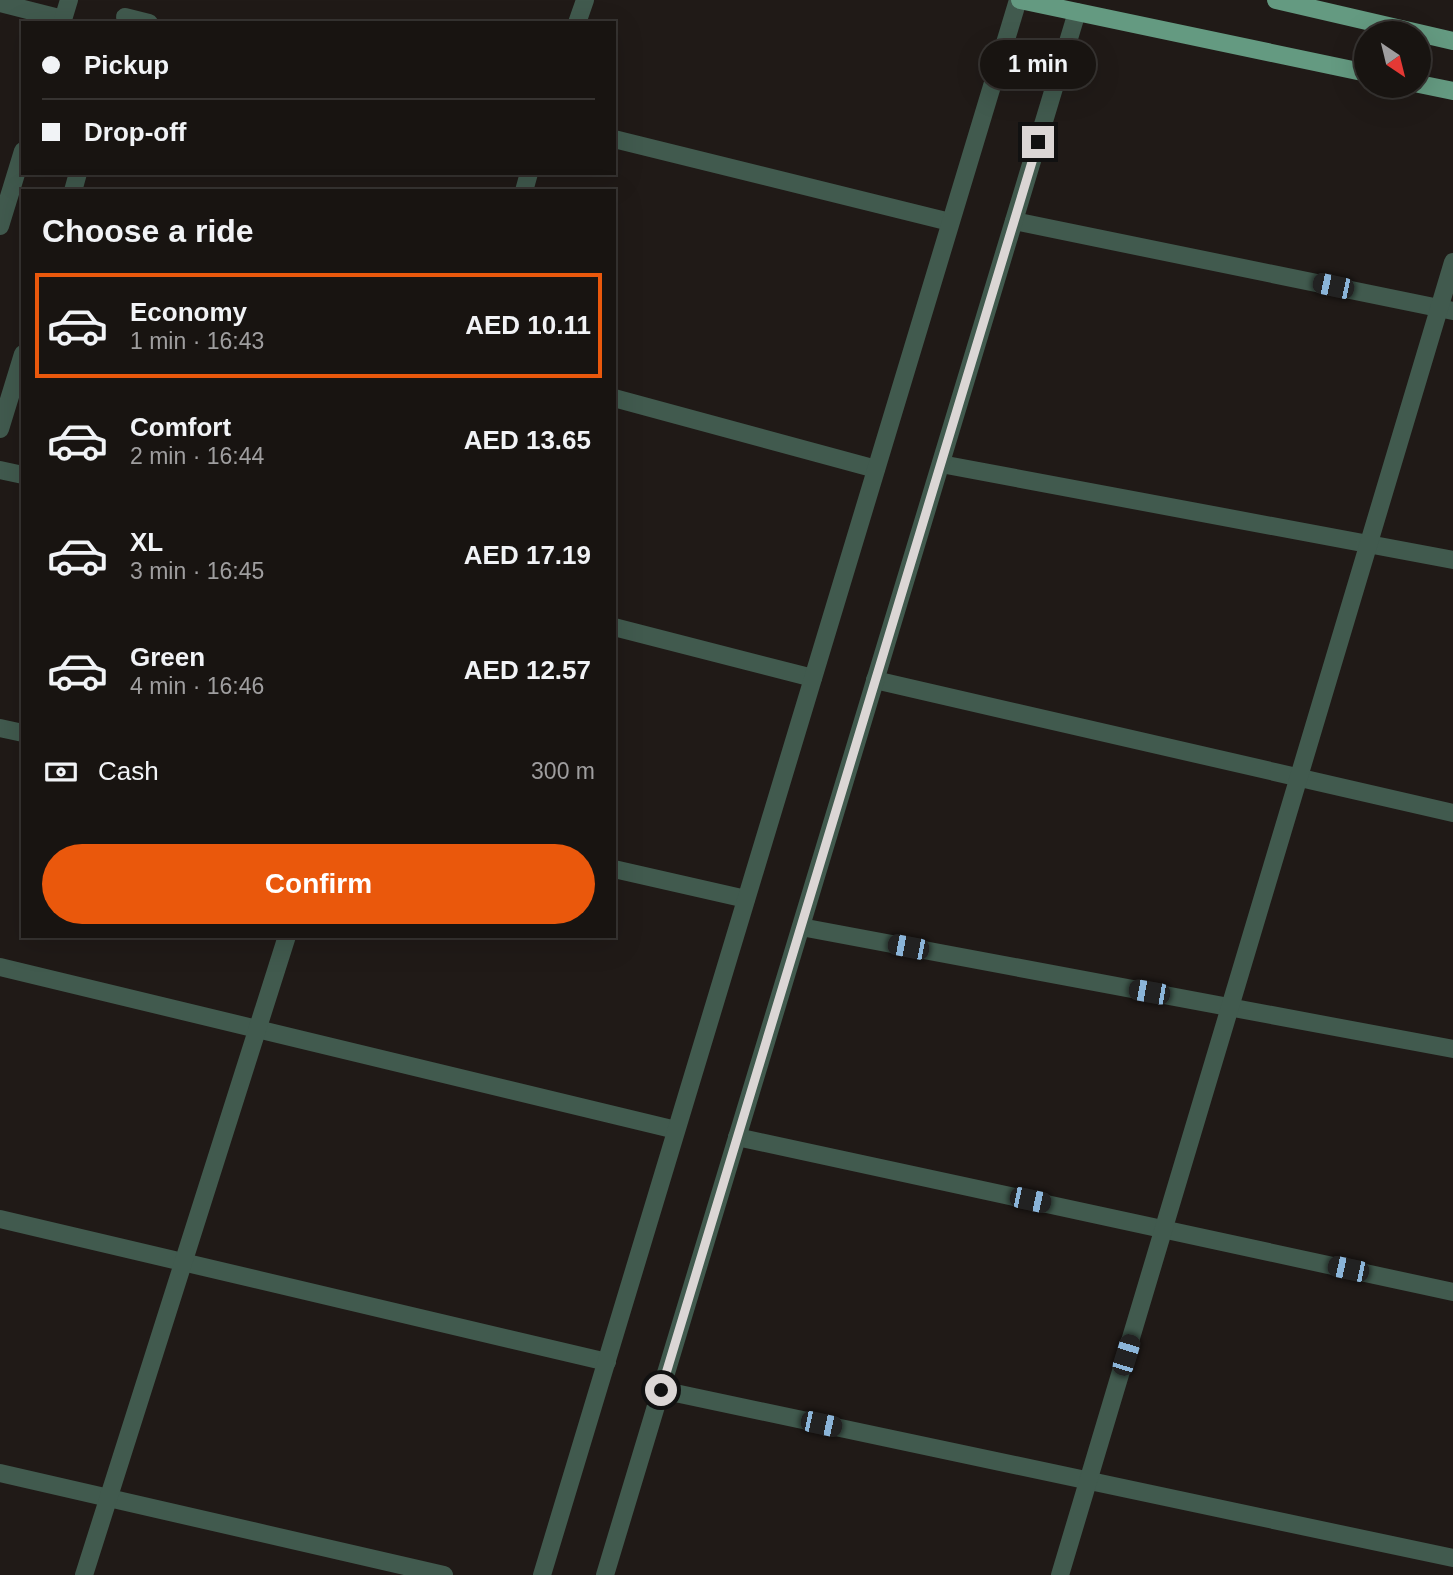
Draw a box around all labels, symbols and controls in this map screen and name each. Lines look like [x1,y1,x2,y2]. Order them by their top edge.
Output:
north arrow [1354,21,1432,98]
map controls [1354,21,1431,98]
callout: 1 min [980,40,1096,90]
text: Pickup [84,50,169,80]
text: 1 min [1008,51,1068,77]
text: Drop-off [84,117,187,147]
route end [1022,126,1054,158]
text: Choose a ride [42,213,254,249]
car [1311,271,1356,301]
icon: car [46,294,109,357]
text: Economy [130,297,247,327]
text: AED 10.11 [465,310,591,340]
text: 1 min · 16:43 [130,328,264,354]
icon: car [46,409,109,472]
text: Comfort [130,412,231,442]
text: AED 13.65 [464,425,591,455]
text: 2 min · 16:44 [130,443,264,469]
icon: car [46,524,109,587]
text: XL [130,527,163,557]
text: AED 17.19 [464,540,591,570]
text: 3 min · 16:45 [130,558,264,584]
icon: car [46,639,109,702]
text: Green [130,642,205,672]
text: AED 12.57 [464,655,591,685]
text: 4 min · 16:46 [130,673,264,699]
icon: cash [42,753,80,791]
text: Cash [98,756,159,786]
text: 300 m [531,758,595,784]
button: Confirm [42,844,595,924]
car [886,933,931,961]
car [1127,978,1172,1006]
car [1008,1185,1053,1215]
car [1326,1254,1371,1284]
car [1110,1332,1143,1378]
route start [645,1374,677,1406]
car [799,1409,844,1439]

